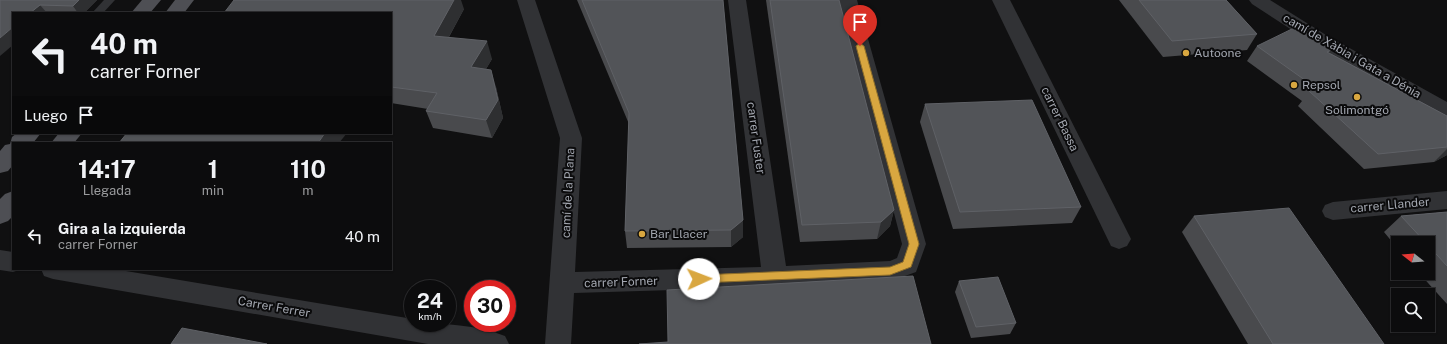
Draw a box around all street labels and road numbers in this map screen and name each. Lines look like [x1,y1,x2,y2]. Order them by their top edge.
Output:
street label: camí de Xàbia i Gata a Dénia [1281,11,1423,101]
street label: carrer Bassa [1038,84,1082,154]
street label: carrer Fuster [744,101,768,175]
street label: camí de la Plana [559,147,577,239]
street label: carrer Llander [1350,195,1431,215]
street label: carrer Forner [584,274,658,290]
street label: Carrer Ferrer [237,294,311,320]

